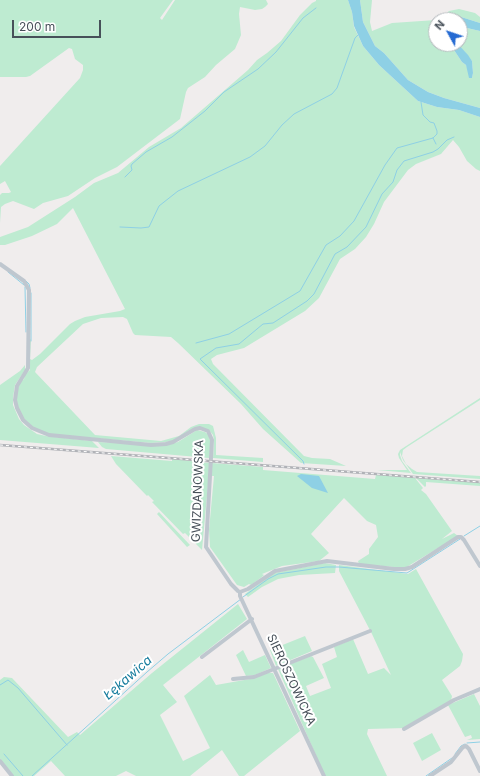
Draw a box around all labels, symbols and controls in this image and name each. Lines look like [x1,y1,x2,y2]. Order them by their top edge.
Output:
scale bar [14,12,103,38]
north arrow [428,12,468,52]
text: N [432,17,448,33]
text: 200 m [19,19,55,34]
street label: GWIZDANOWSKA [189,440,207,542]
street label: SIEROSZOWICKA [264,632,318,728]
water label: Łękawica [101,653,155,703]

